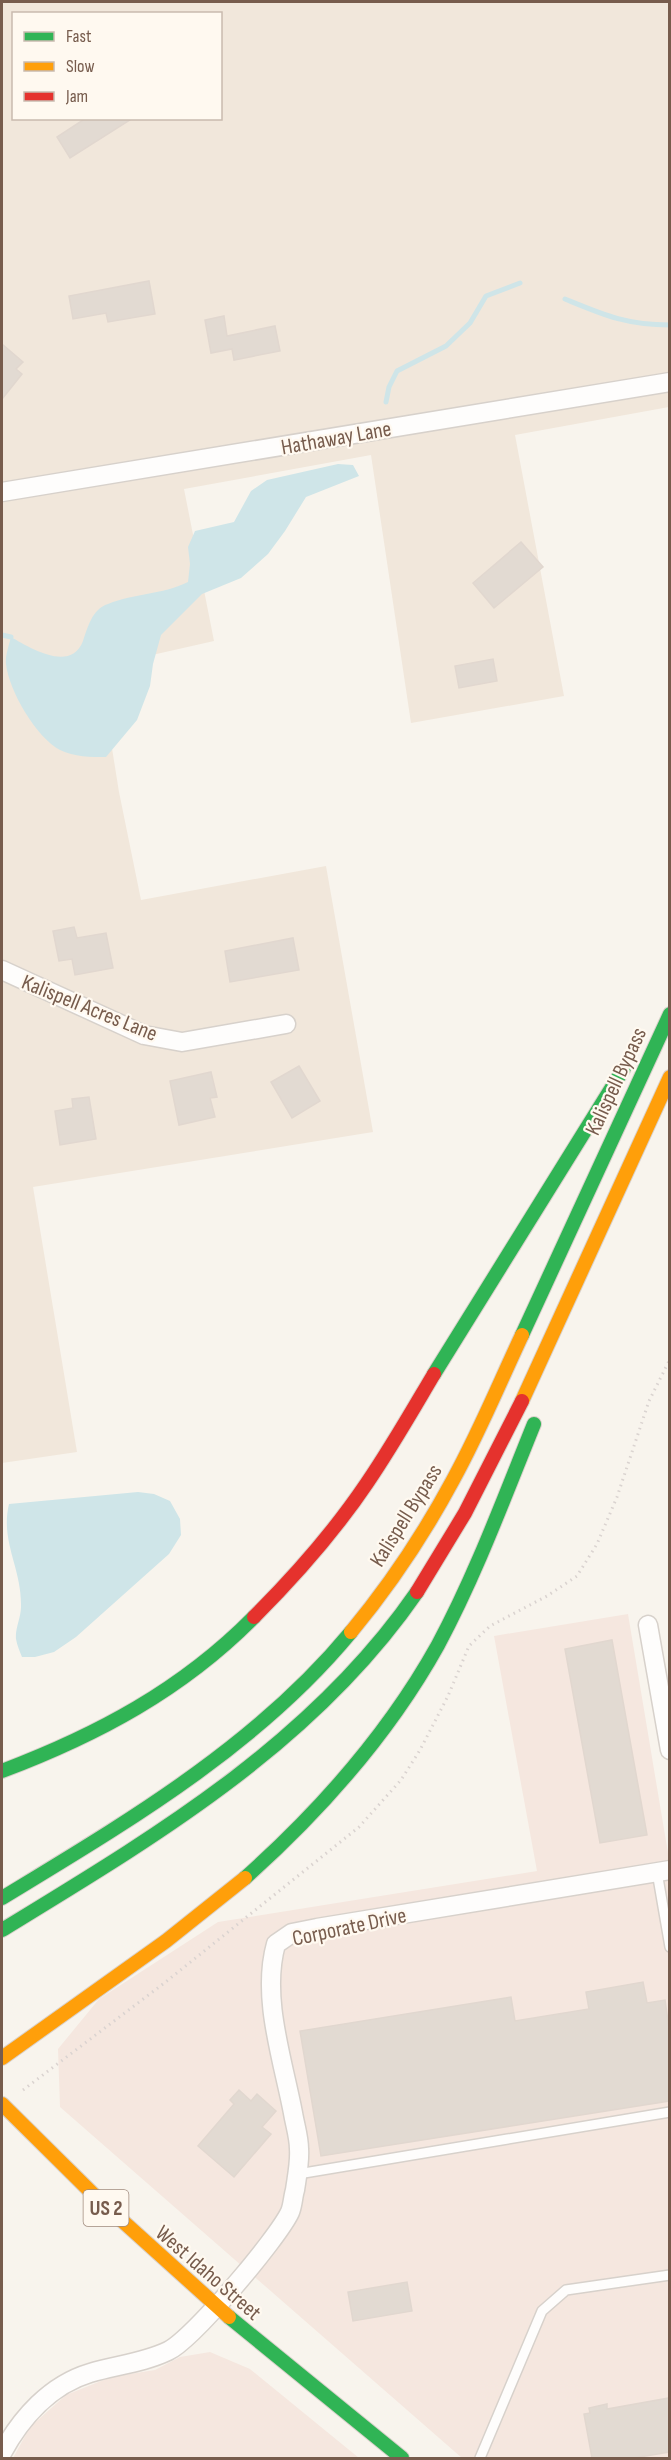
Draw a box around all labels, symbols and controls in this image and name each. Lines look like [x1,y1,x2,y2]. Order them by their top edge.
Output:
legend [12,12,222,120]
text: Fast [66,26,92,47]
text: Slow [66,56,95,77]
text: Jam [65,86,88,107]
street label: Hathaway Lane [279,416,393,461]
street label: Kalispell Acres Lane [18,969,161,1048]
street label: Kalispell Bypass [580,1023,653,1140]
street label: Kalispell Bypass [364,1459,448,1572]
street label: Corporate Drive [290,1902,409,1953]
road number: US 2 [84,2190,128,2226]
street label: West Idaho Street [150,2220,267,2327]

